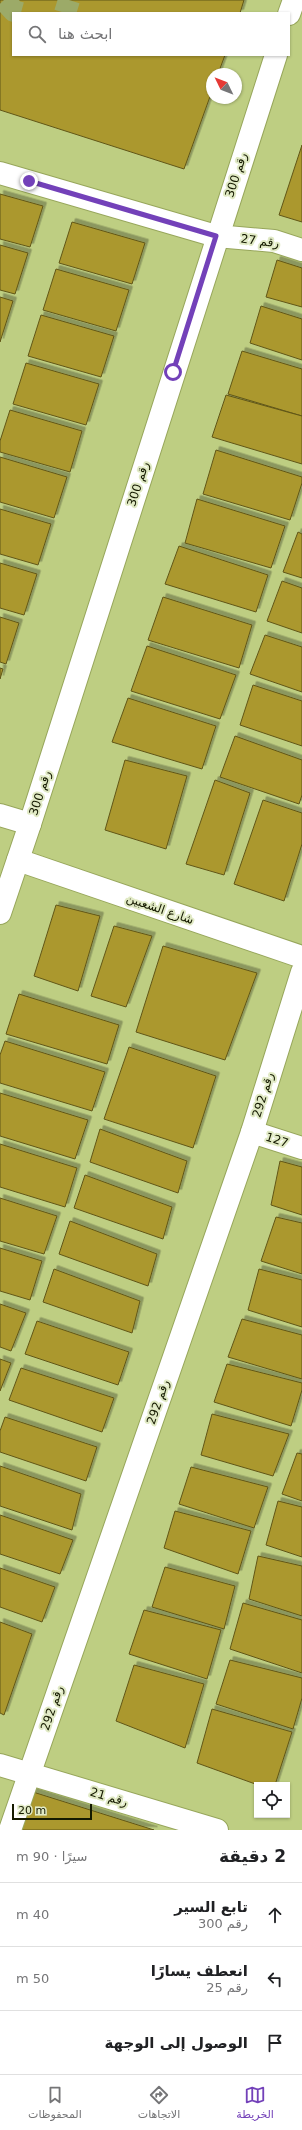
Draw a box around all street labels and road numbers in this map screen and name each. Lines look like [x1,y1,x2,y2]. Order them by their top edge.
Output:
street label: رقم 300 [222,151,251,199]
street label: رقم 27 [240,232,280,251]
street label: رقم 300 [124,460,153,508]
street label: رقم 300 [26,769,55,817]
street label: شارع الشعبين [124,891,196,928]
street label: رقم 292 [250,1071,277,1119]
street label: 127 [264,1130,290,1150]
street label: رقم 292 [144,1378,173,1426]
street label: رقم 292 [38,1684,67,1732]
street label: رقم 21 [88,1785,130,1810]

